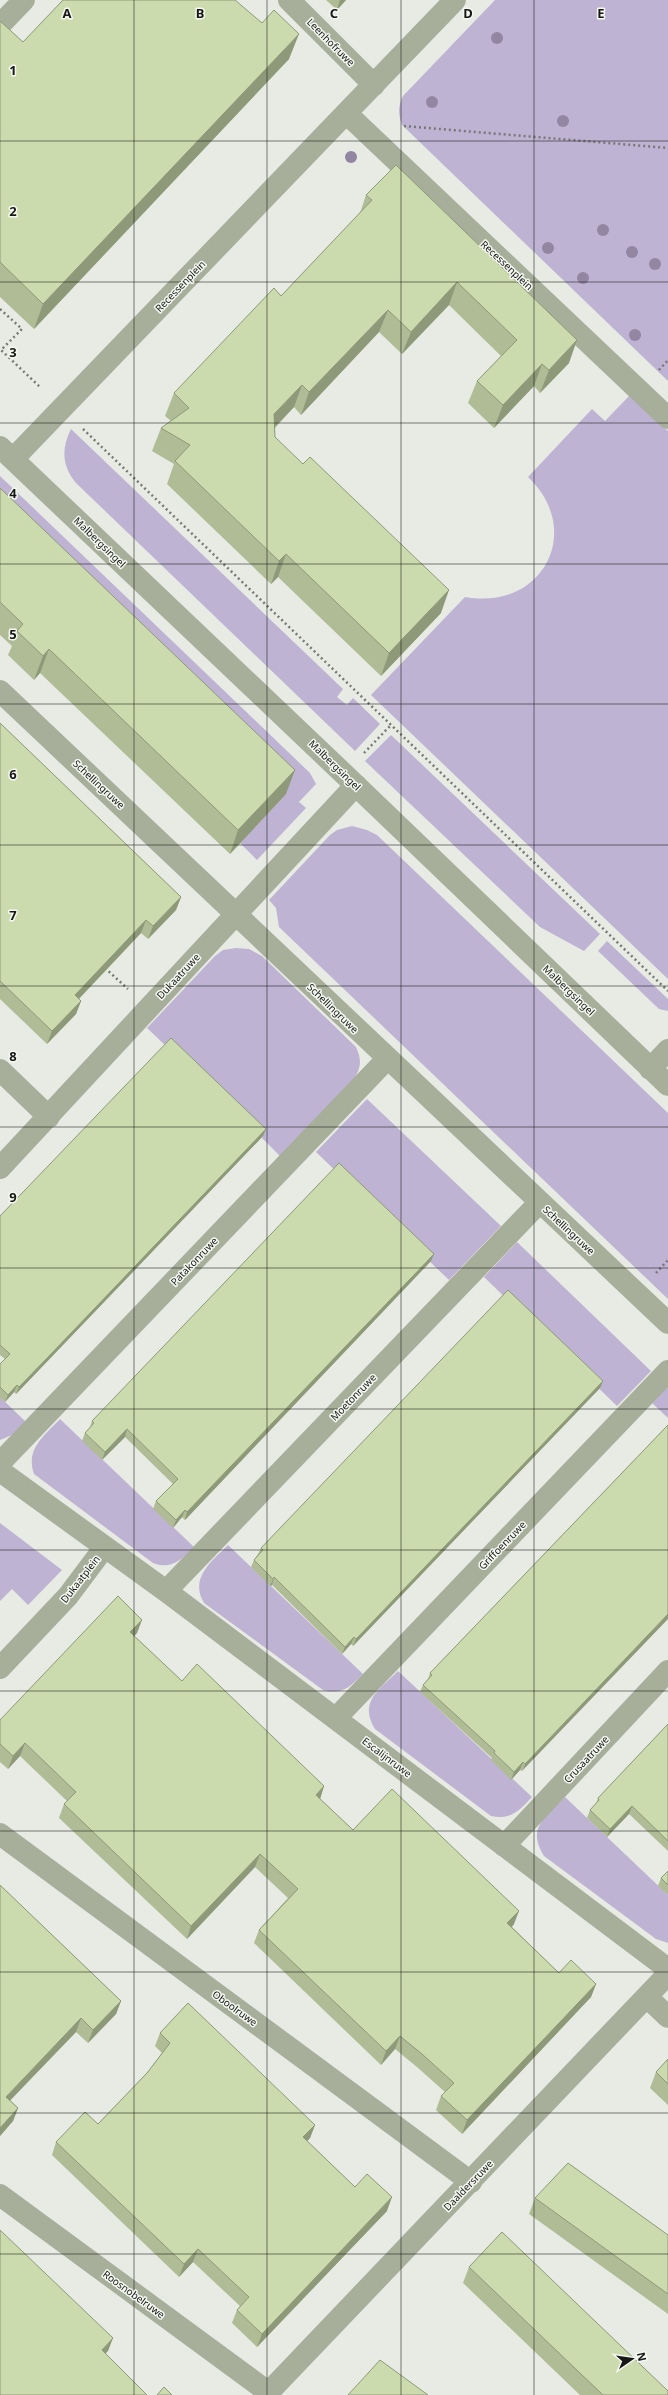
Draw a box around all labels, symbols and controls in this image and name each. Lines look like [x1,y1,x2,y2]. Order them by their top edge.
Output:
text: A [63,4,72,22]
text: B [196,4,204,22]
text: C [330,4,338,22]
text: D [463,4,473,22]
text: E [597,4,605,22]
street label: Leenhofruwe [304,15,358,69]
text: 1 [9,61,17,79]
text: 2 [9,202,17,220]
street label: Recessenplein [478,237,536,293]
street label: Recessenplein [152,257,208,315]
text: 3 [9,343,17,361]
text: 4 [9,484,17,502]
street label: Malbergsingel [71,514,129,570]
text: 5 [9,625,17,643]
street label: Malbergsingel [306,737,364,793]
street label: Schellingruwe [70,756,128,812]
text: 6 [9,765,17,783]
text: 7 [9,906,17,924]
street label: Dukaatruwe [153,950,203,1002]
street label: Malbergsingel [540,962,598,1018]
street label: Schellingruwe [304,980,362,1036]
text: 8 [9,1047,17,1065]
text: 9 [9,1188,17,1206]
street label: Schellingruwe [540,1202,598,1258]
street label: Patakonruwe [167,1233,221,1288]
street label: Moetonruwe [327,1370,379,1424]
street label: Griffoenruwe [475,1517,529,1572]
street label: Dukaatplein [57,1552,103,1606]
street label: Crusaatruwe [560,1732,612,1786]
street label: Escalijnruwe [359,1734,415,1780]
street label: Oboolruwe [210,1987,261,2029]
street label: Daaldersruwe [440,2156,496,2213]
street label: Roosnobelruwe [100,2267,168,2321]
north arrow [612,2339,652,2379]
text: N [634,2351,651,2363]

